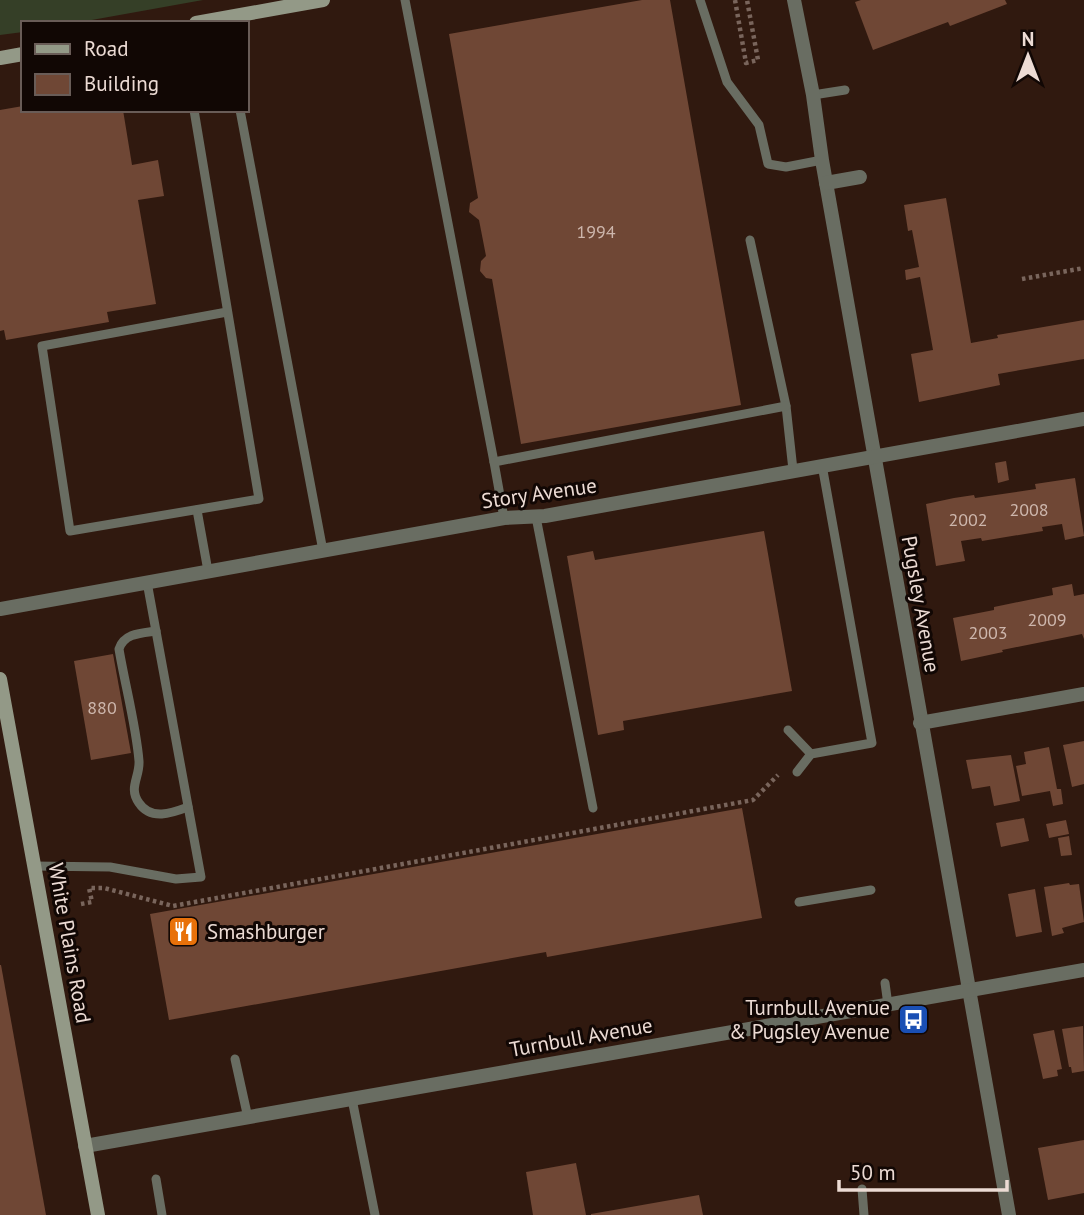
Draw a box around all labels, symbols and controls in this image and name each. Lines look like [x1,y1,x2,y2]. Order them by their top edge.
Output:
legend [21,21,248,112]
north arrow [993,21,1063,91]
text: N [1022,27,1034,51]
text: Road [84,35,128,62]
text: Building [84,70,159,97]
house number: 1994 [576,220,616,243]
street label: Story Avenue [480,472,598,514]
house number: 2008 [1009,498,1049,521]
house number: 2002 [948,508,988,531]
street label: Pugsley Avenue [896,534,946,674]
house number: 2009 [1027,608,1067,631]
house number: 2003 [968,621,1008,644]
house number: 880 [87,696,117,719]
street label: White Plains Road [43,861,97,1025]
restaurant icon: Smashburger [167,914,201,948]
place label: Smashburger [207,918,325,945]
place label: Turnbull Avenue & Pugsley Avenue [729,994,890,1045]
bus stop icon: Turnbull Avenue & Pugsley Avenue [896,1002,930,1036]
street label: Turnbull Avenue [507,1011,655,1063]
scale bar [839,1148,1007,1192]
text: 50 m [850,1159,896,1186]

